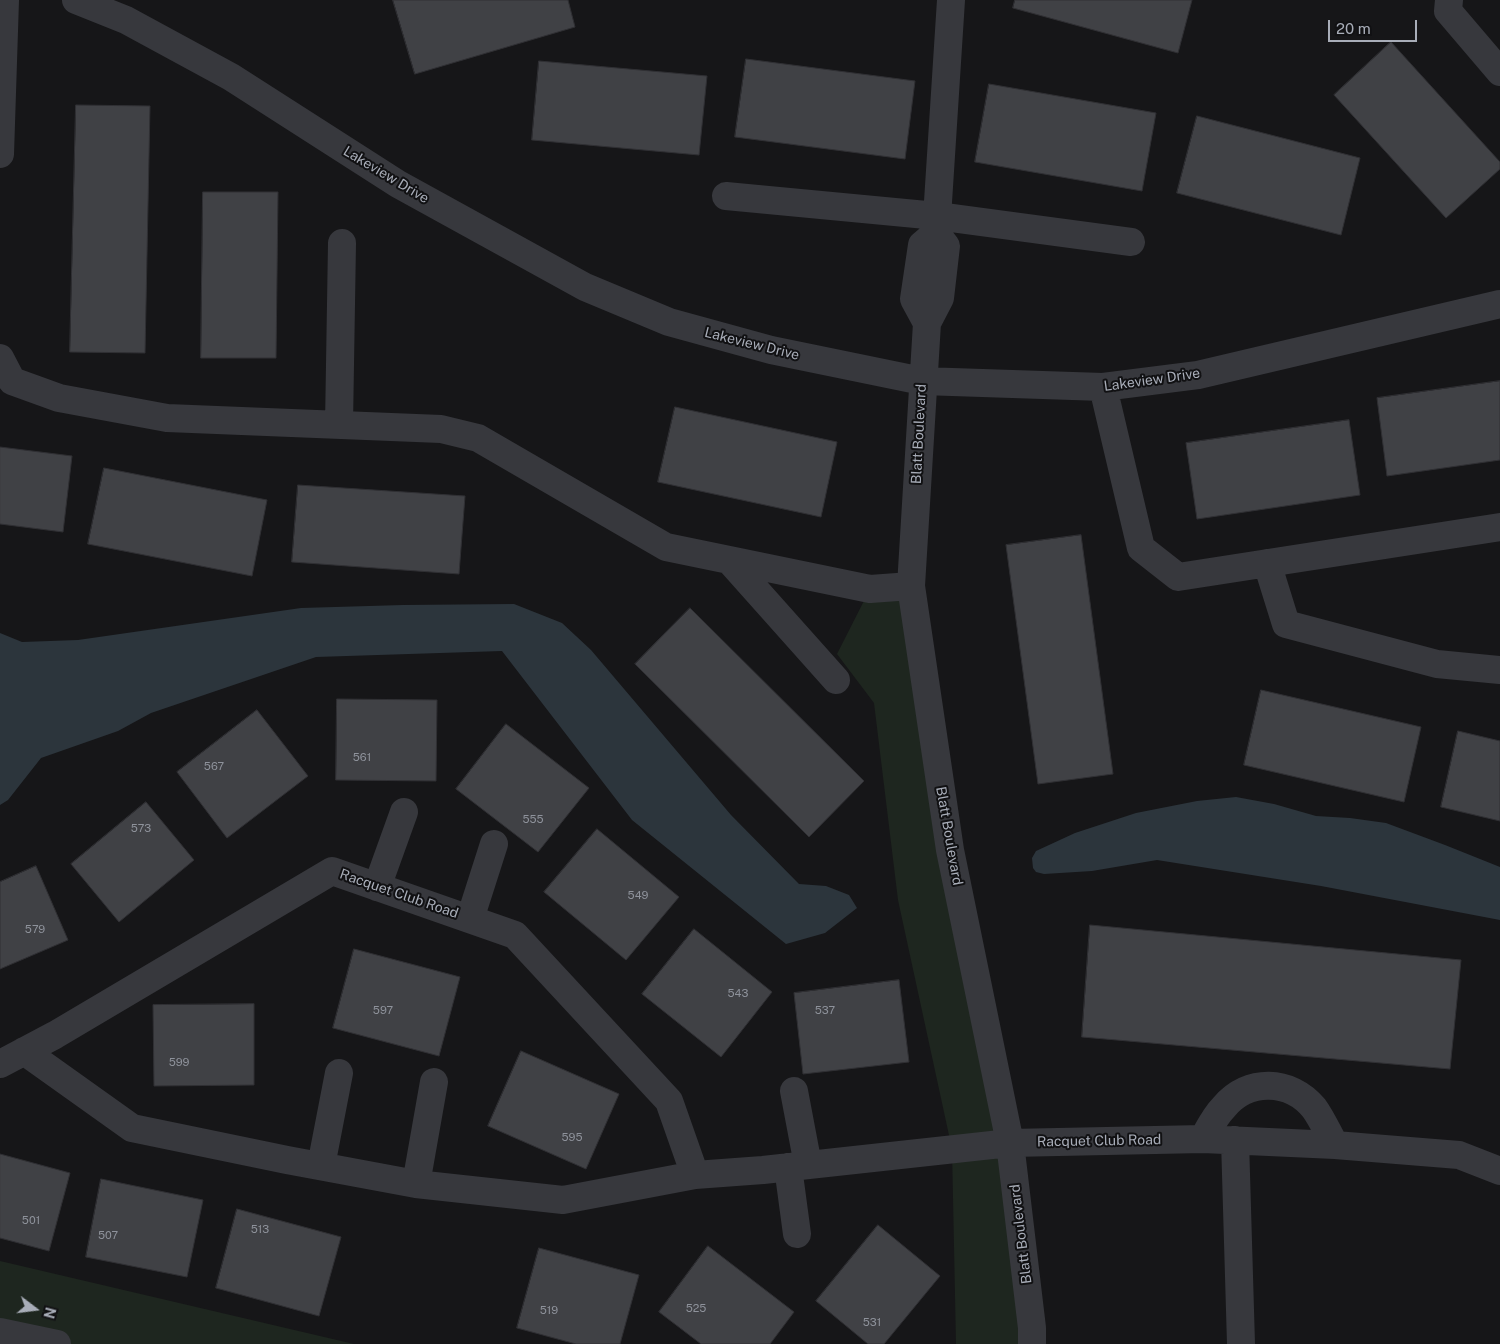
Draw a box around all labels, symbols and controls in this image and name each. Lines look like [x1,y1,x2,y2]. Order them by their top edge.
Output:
scale bar [1330,10,1419,42]
text: 20 m [1336,20,1371,37]
street label: Lakeview Drive [340,143,432,207]
street label: Lakeview Drive [703,324,801,364]
street label: Lakeview Drive [1103,365,1201,395]
street label: Blatt Boulevard [908,384,930,484]
house number: 561 [353,751,371,765]
house number: 567 [204,760,224,774]
street label: Blatt Boulevard [932,785,966,887]
house number: 555 [522,813,544,827]
house number: 573 [131,822,151,836]
street label: Racquet Club Road [337,866,461,922]
house number: 549 [628,889,648,903]
house number: 579 [25,923,45,937]
house number: 543 [728,987,748,1001]
house number: 597 [373,1004,393,1018]
house number: 537 [815,1004,835,1018]
house number: 599 [169,1056,189,1070]
house number: 595 [562,1131,582,1145]
street label: Racquet Club Road [1037,1132,1161,1150]
street label: Blatt Boulevard [1007,1183,1035,1285]
house number: 501 [22,1214,40,1228]
house number: 513 [251,1223,269,1237]
house number: 507 [98,1229,118,1243]
north arrow [10,1284,60,1334]
house number: 525 [686,1302,706,1316]
house number: 519 [540,1304,558,1318]
text: N [40,1306,59,1320]
house number: 531 [863,1316,881,1330]

